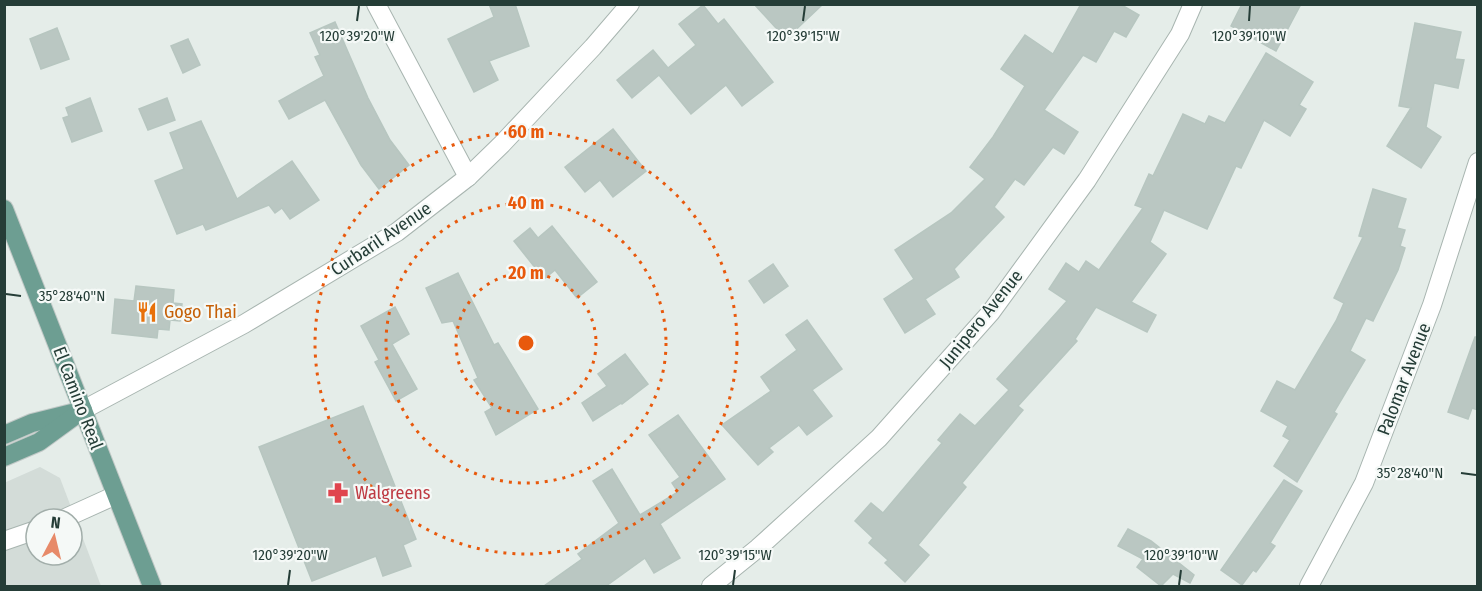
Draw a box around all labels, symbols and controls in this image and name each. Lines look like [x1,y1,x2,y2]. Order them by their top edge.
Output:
text: 120°39'20"W [319,27,395,45]
text: 120°39'15"W [766,27,840,45]
text: 120°39'10"W [1212,27,1286,45]
text: 60 m [508,121,544,143]
text: 40 m [508,192,544,214]
street label: Curbaril Avenue [326,197,436,281]
text: 20 m [507,262,544,284]
street label: Junipero Avenue [935,265,1027,373]
text: 35°28'40"N [39,287,105,305]
restaurant icon: Gogo Thai [135,300,159,324]
place label: Gogo Thai [164,301,237,323]
street label: Palomar Avenue [1372,320,1436,438]
centre of rings [516,333,536,353]
street label: El Camino Real [48,343,108,453]
text: 35°28'40"N [1377,464,1443,482]
pharmacy icon: Walgreens [326,481,350,505]
place label: Walgreens [355,482,431,504]
north arrow [24,507,84,567]
text: N [50,513,62,533]
text: 120°39'20"W [252,546,328,564]
text: 120°39'15"W [698,546,772,564]
text: 120°39'10"W [1144,546,1218,564]

